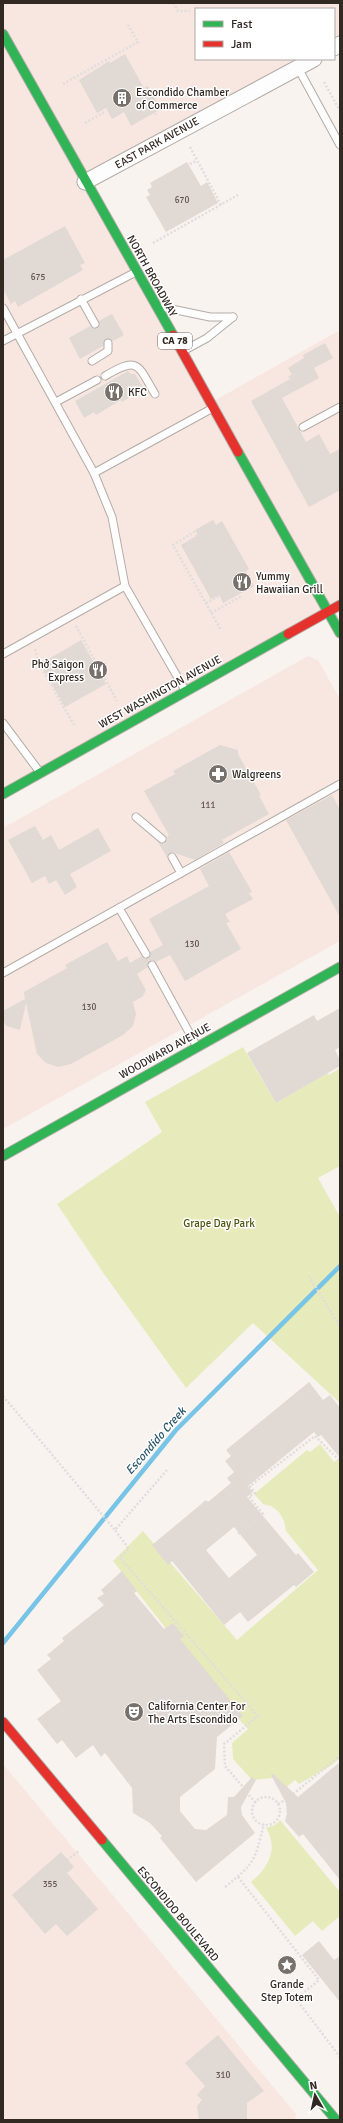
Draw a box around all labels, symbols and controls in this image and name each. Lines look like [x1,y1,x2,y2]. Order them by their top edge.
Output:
legend [195,8,335,60]
text: Fast [231,17,252,32]
text: Jam [231,37,252,52]
place label: Escondido Chamber of Commerce [136,86,229,112]
building icon: Escondido Chamber of Commerce [111,87,133,109]
street label: EAST PARK AVENUE [113,114,201,172]
house number: 670 [175,195,189,206]
street label: NORTH BROADWAY [124,233,180,319]
house number: 675 [31,272,45,283]
road number: CA 78 [158,333,192,349]
restaurant icon: KFC [103,381,125,403]
place label: KFC [128,386,147,399]
place label: Yummy Hawaiian Grill [256,570,323,596]
restaurant icon: Yummy Hawaiian Grill [231,571,253,593]
street label: WEST WASHINGTON AVENUE [96,653,224,731]
place label: Phở Saigon Express [31,658,84,684]
restaurant icon: Phở Saigon Express [87,659,109,681]
pharmacy icon: Walgreens [207,763,229,785]
place label: Walgreens [232,768,281,781]
house number: 111 [201,800,215,811]
house number: 130 [185,939,199,950]
house number: 130 [82,1002,96,1013]
street label: WOODWARD AVENUE [117,1020,213,1082]
park label: Grape Day Park [183,1217,255,1230]
water label: Escondido Creek [123,1403,190,1478]
place label: California Center For The Arts Escondido [148,1700,246,1726]
theatre icon: California Center For The Arts Escondido [123,1701,145,1723]
street label: ESCONDIDO BOULEVARD [134,1864,222,1964]
house number: 355 [43,1879,57,1890]
place icon: Grande Step Totem [276,1954,298,1976]
place label: Grande Step Totem [261,1978,313,2004]
house number: 310 [216,2070,230,2081]
north arrow [295,2075,335,2115]
text: N [309,2079,318,2093]

